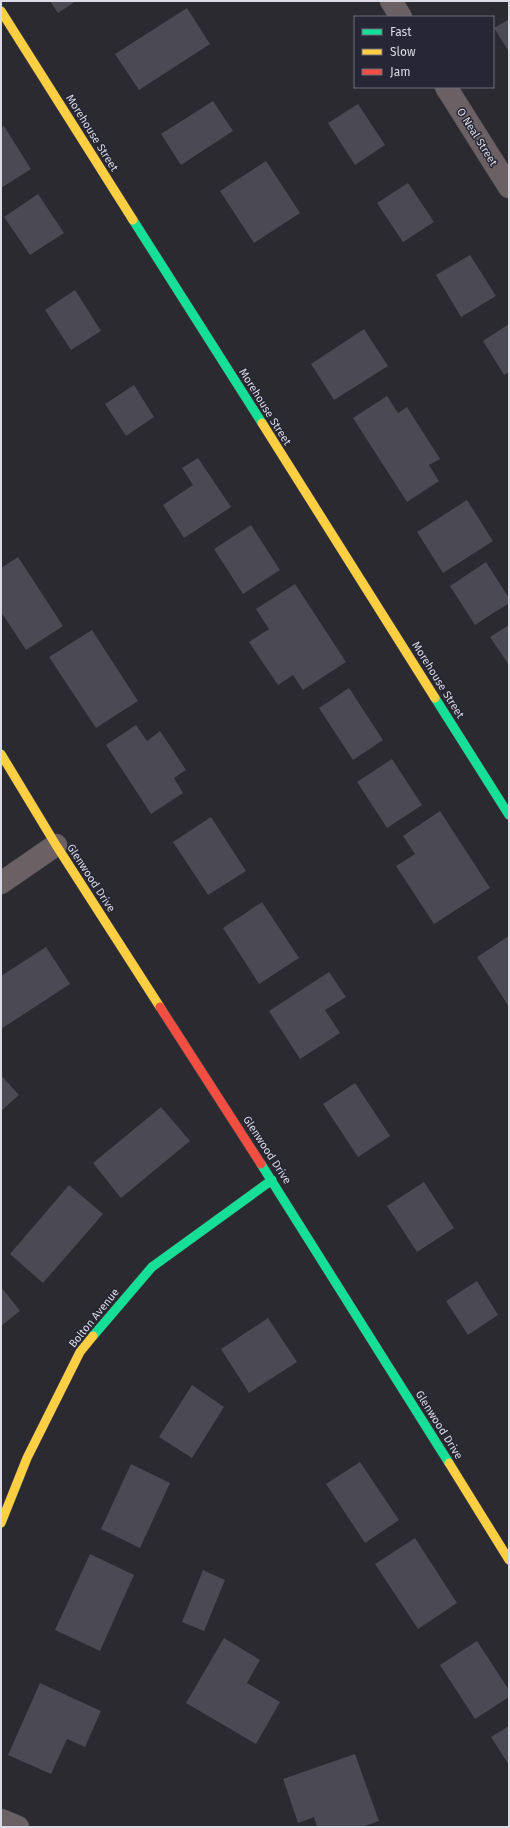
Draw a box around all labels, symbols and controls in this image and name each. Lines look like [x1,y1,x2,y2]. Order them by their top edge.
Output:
legend [354,16,494,88]
text: Fast [390,25,412,39]
text: Slow [390,45,416,59]
text: Jam [390,65,410,79]
street label: Morehouse Street [63,92,121,174]
street label: O Neal Street [454,106,500,168]
street label: Morehouse Street [236,366,294,448]
street label: Morehouse Street [409,639,467,721]
street label: Glenwood Drive [64,842,118,914]
street label: Glenwood Drive [240,1114,294,1186]
street label: Bolton Avenue [66,1286,122,1350]
street label: Glenwood Drive [413,1388,465,1462]

